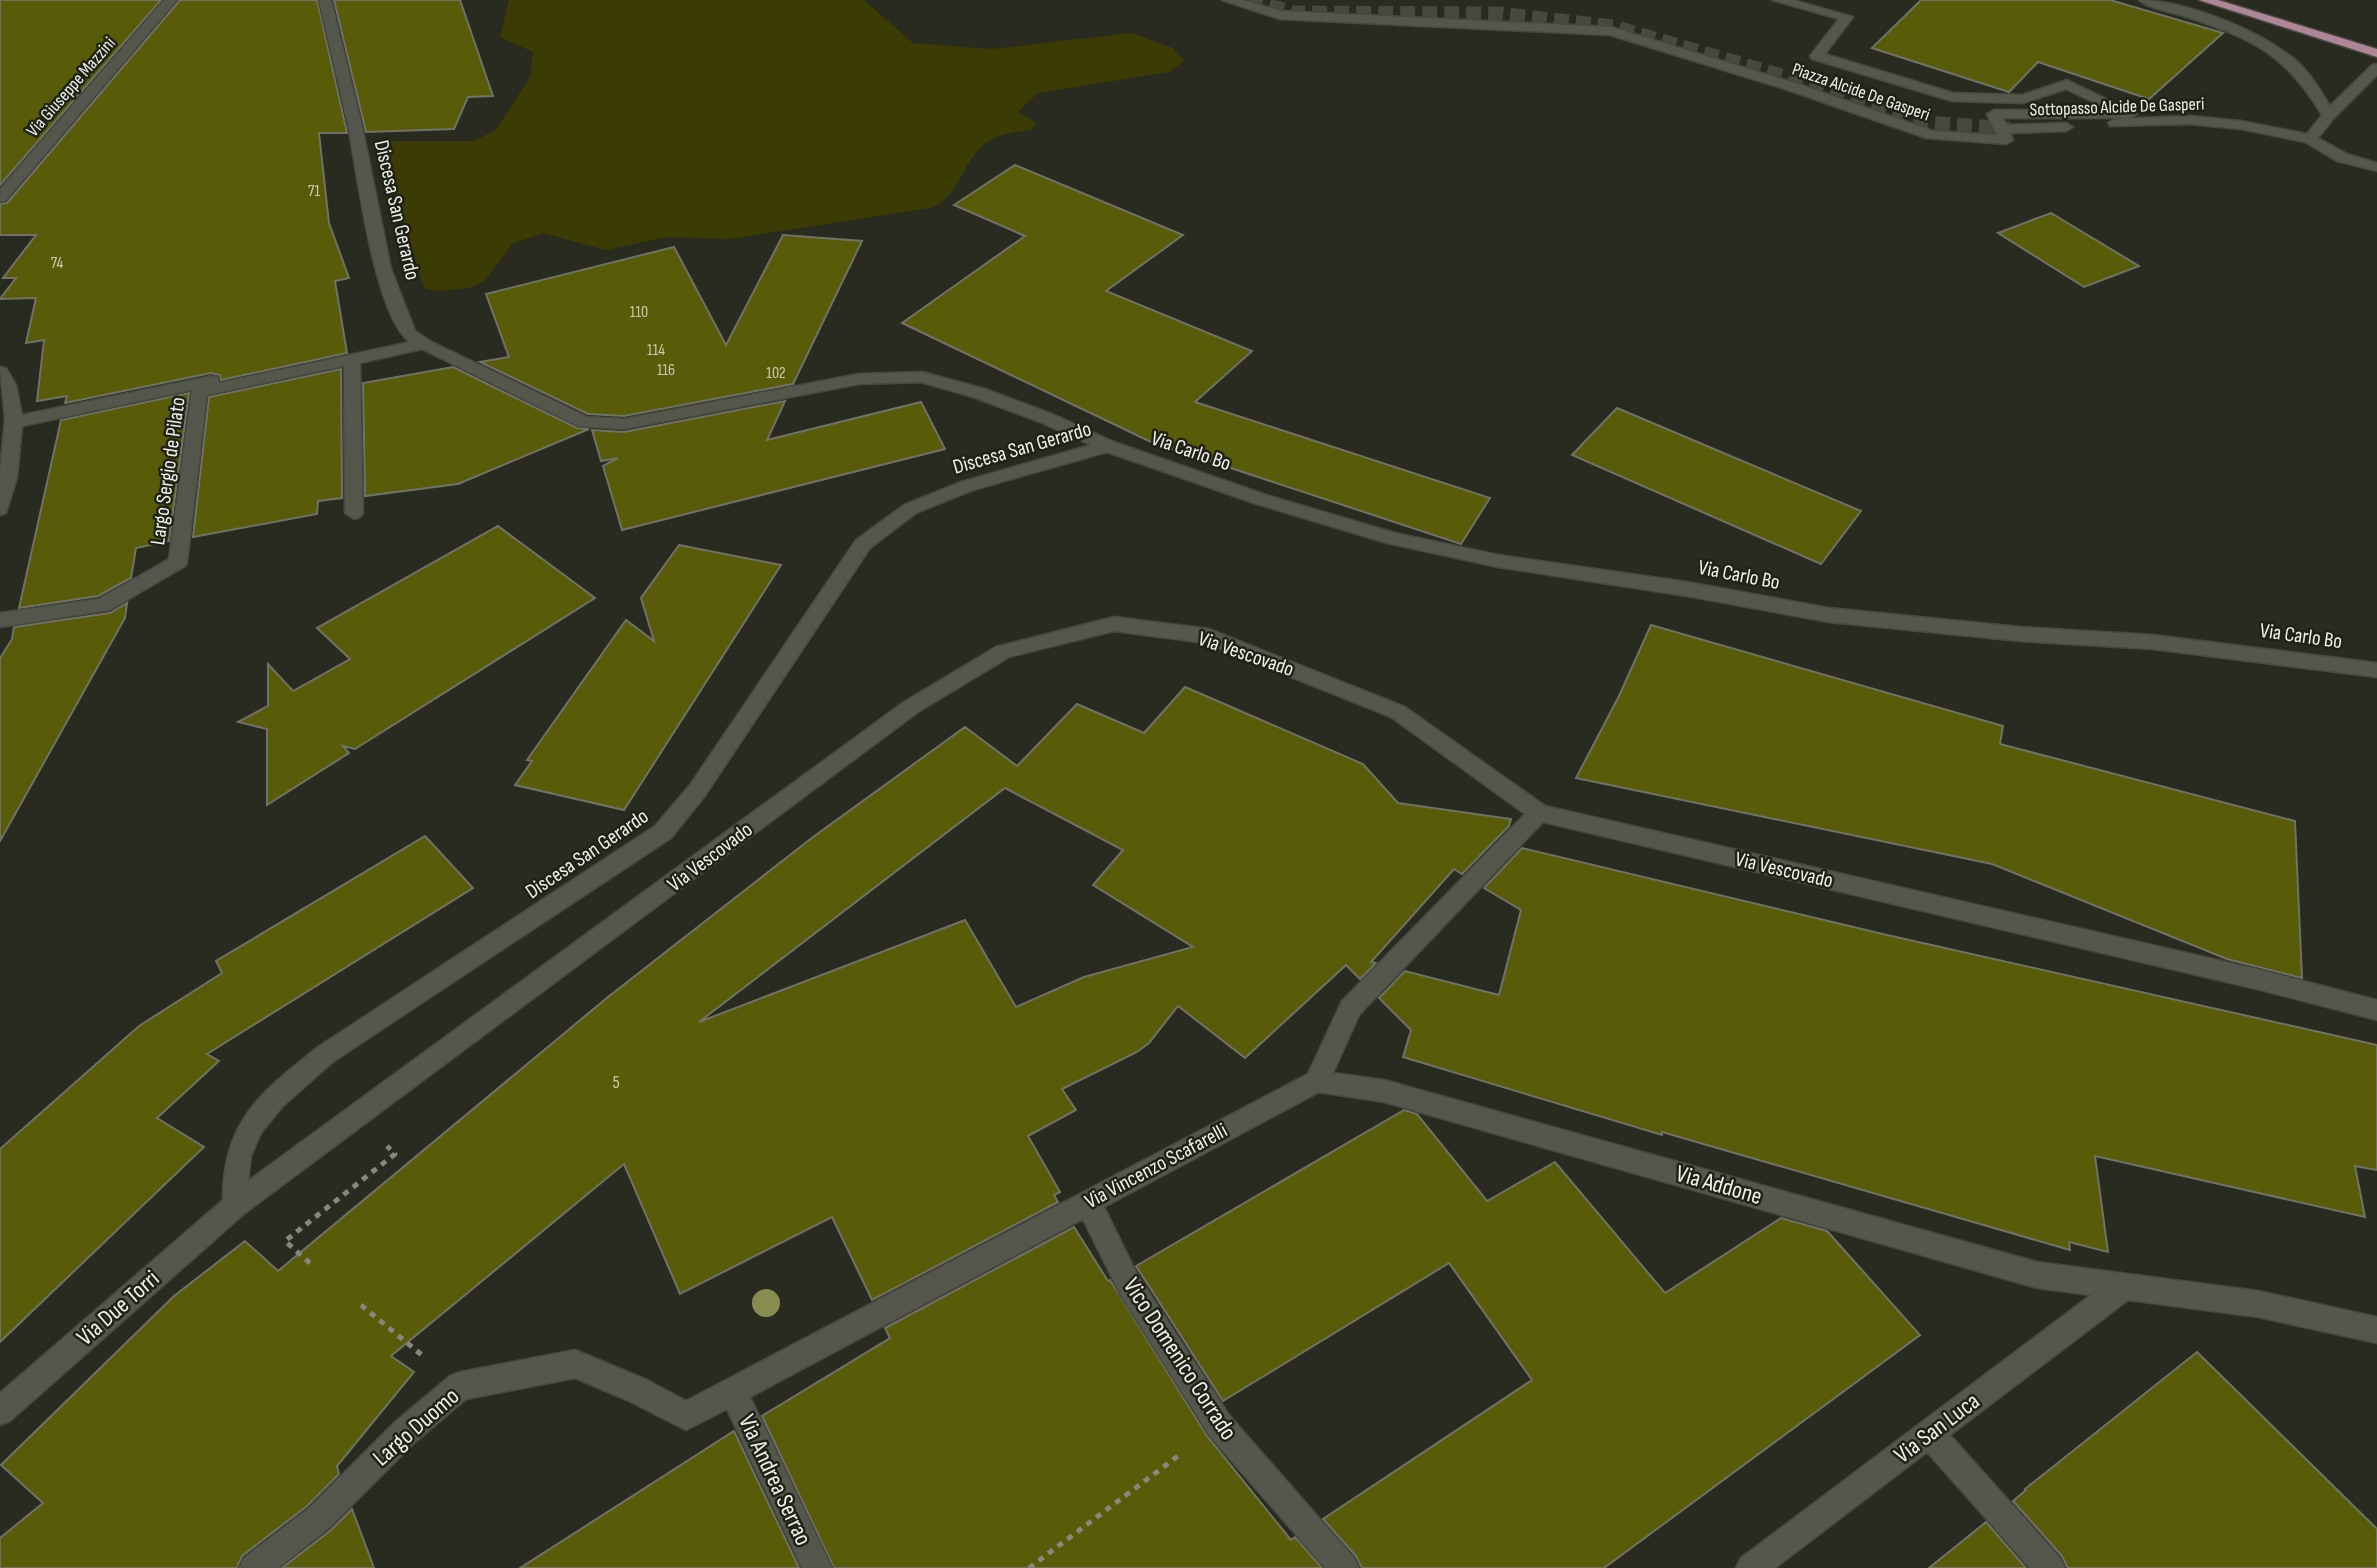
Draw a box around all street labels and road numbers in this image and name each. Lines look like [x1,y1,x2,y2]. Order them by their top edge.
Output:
street label: Via Giuseppe Mazzini [22,33,120,141]
street label: Piazza Alcide De Gasperi [1789,59,1933,125]
street label: Sottopasso Alcide De Gasperi [2029,93,2205,121]
street label: Discesa San Gerardo [369,138,425,282]
street label: Largo Sergio de Pilato [145,395,191,547]
street label: Discesa San Gerardo [950,416,1094,480]
street label: Via Carlo Bo [1148,426,1234,476]
street label: Via Carlo Bo [1696,555,1782,595]
street label: Via Carlo Bo [2258,618,2344,654]
street label: Via Vescovado [1195,626,1297,682]
street label: Discesa San Gerardo [521,804,653,904]
street label: Via Vescovado [663,817,757,897]
street label: Via Vescovado [1733,847,1835,893]
street label: Via Vincenzo Scafarelli [1081,1118,1231,1214]
street label: Via Addone [1673,1159,1765,1211]
street label: Via Due Torri [71,1264,165,1352]
street label: Vico Domenico Corrado [1117,1273,1243,1445]
street label: Largo Duomo [367,1382,465,1472]
street label: Via San Luca [1889,1387,1985,1469]
street label: Via Andrea Serrao [732,1410,818,1550]

